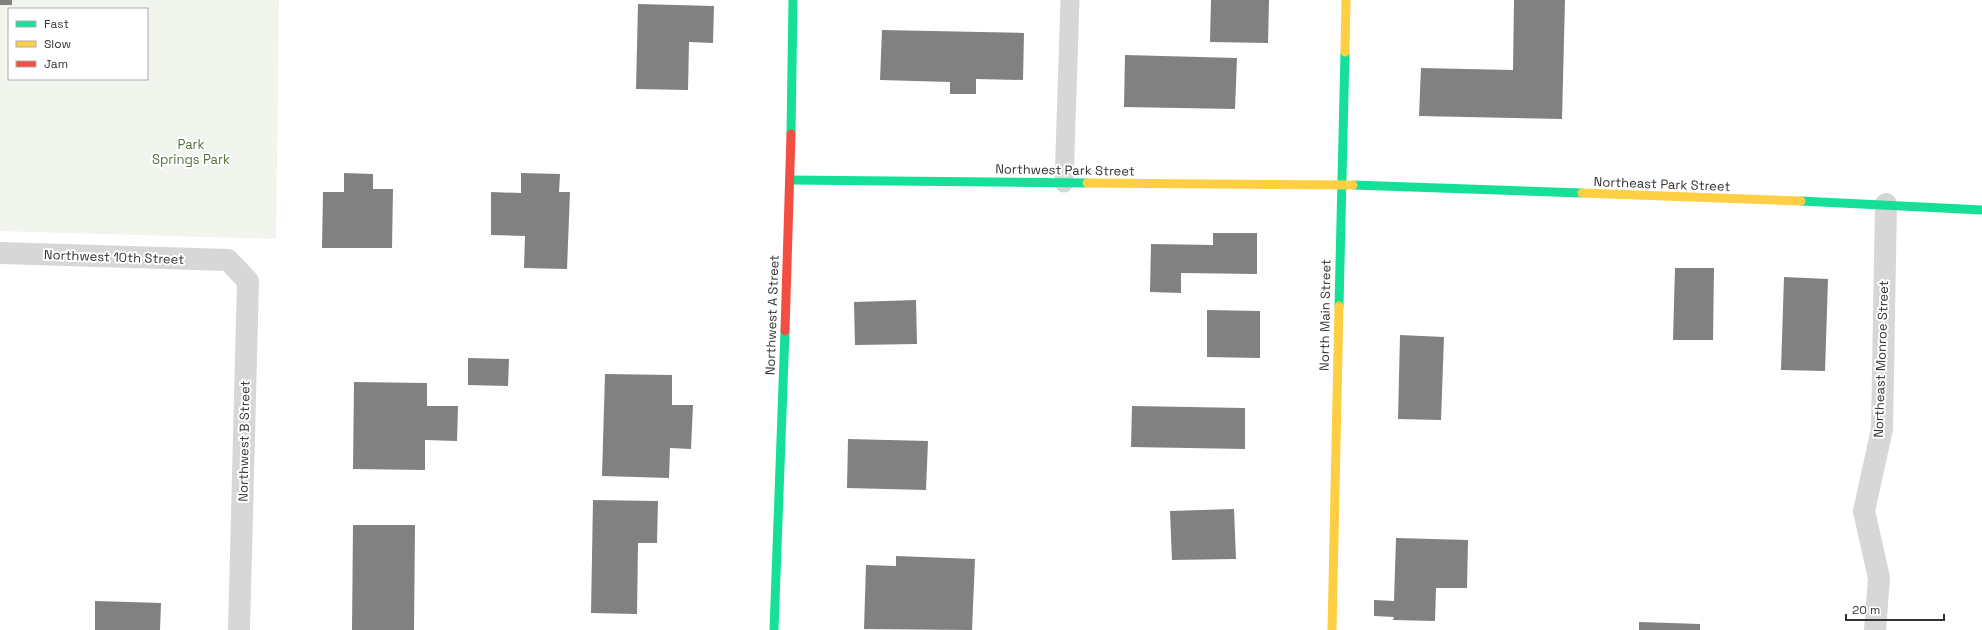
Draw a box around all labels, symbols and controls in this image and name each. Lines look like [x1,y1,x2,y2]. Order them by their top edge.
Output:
legend [8,8,148,80]
text: Fast [44,16,69,32]
text: Slow [44,36,71,52]
text: Jam [44,56,68,72]
park label: Park Springs Park [152,136,230,168]
street label: Northwest Park Street [995,160,1135,180]
street label: Northeast Park Street [1593,173,1731,195]
street label: Northwest 10th Street [44,246,184,268]
street label: Northwest A Street [761,255,783,375]
street label: North Main Street [1316,259,1334,371]
street label: Northeast Monroe Street [1870,280,1892,438]
street label: Northwest B Street [234,380,254,502]
scale bar [1846,596,1944,622]
text: 20 m [1852,602,1880,618]

